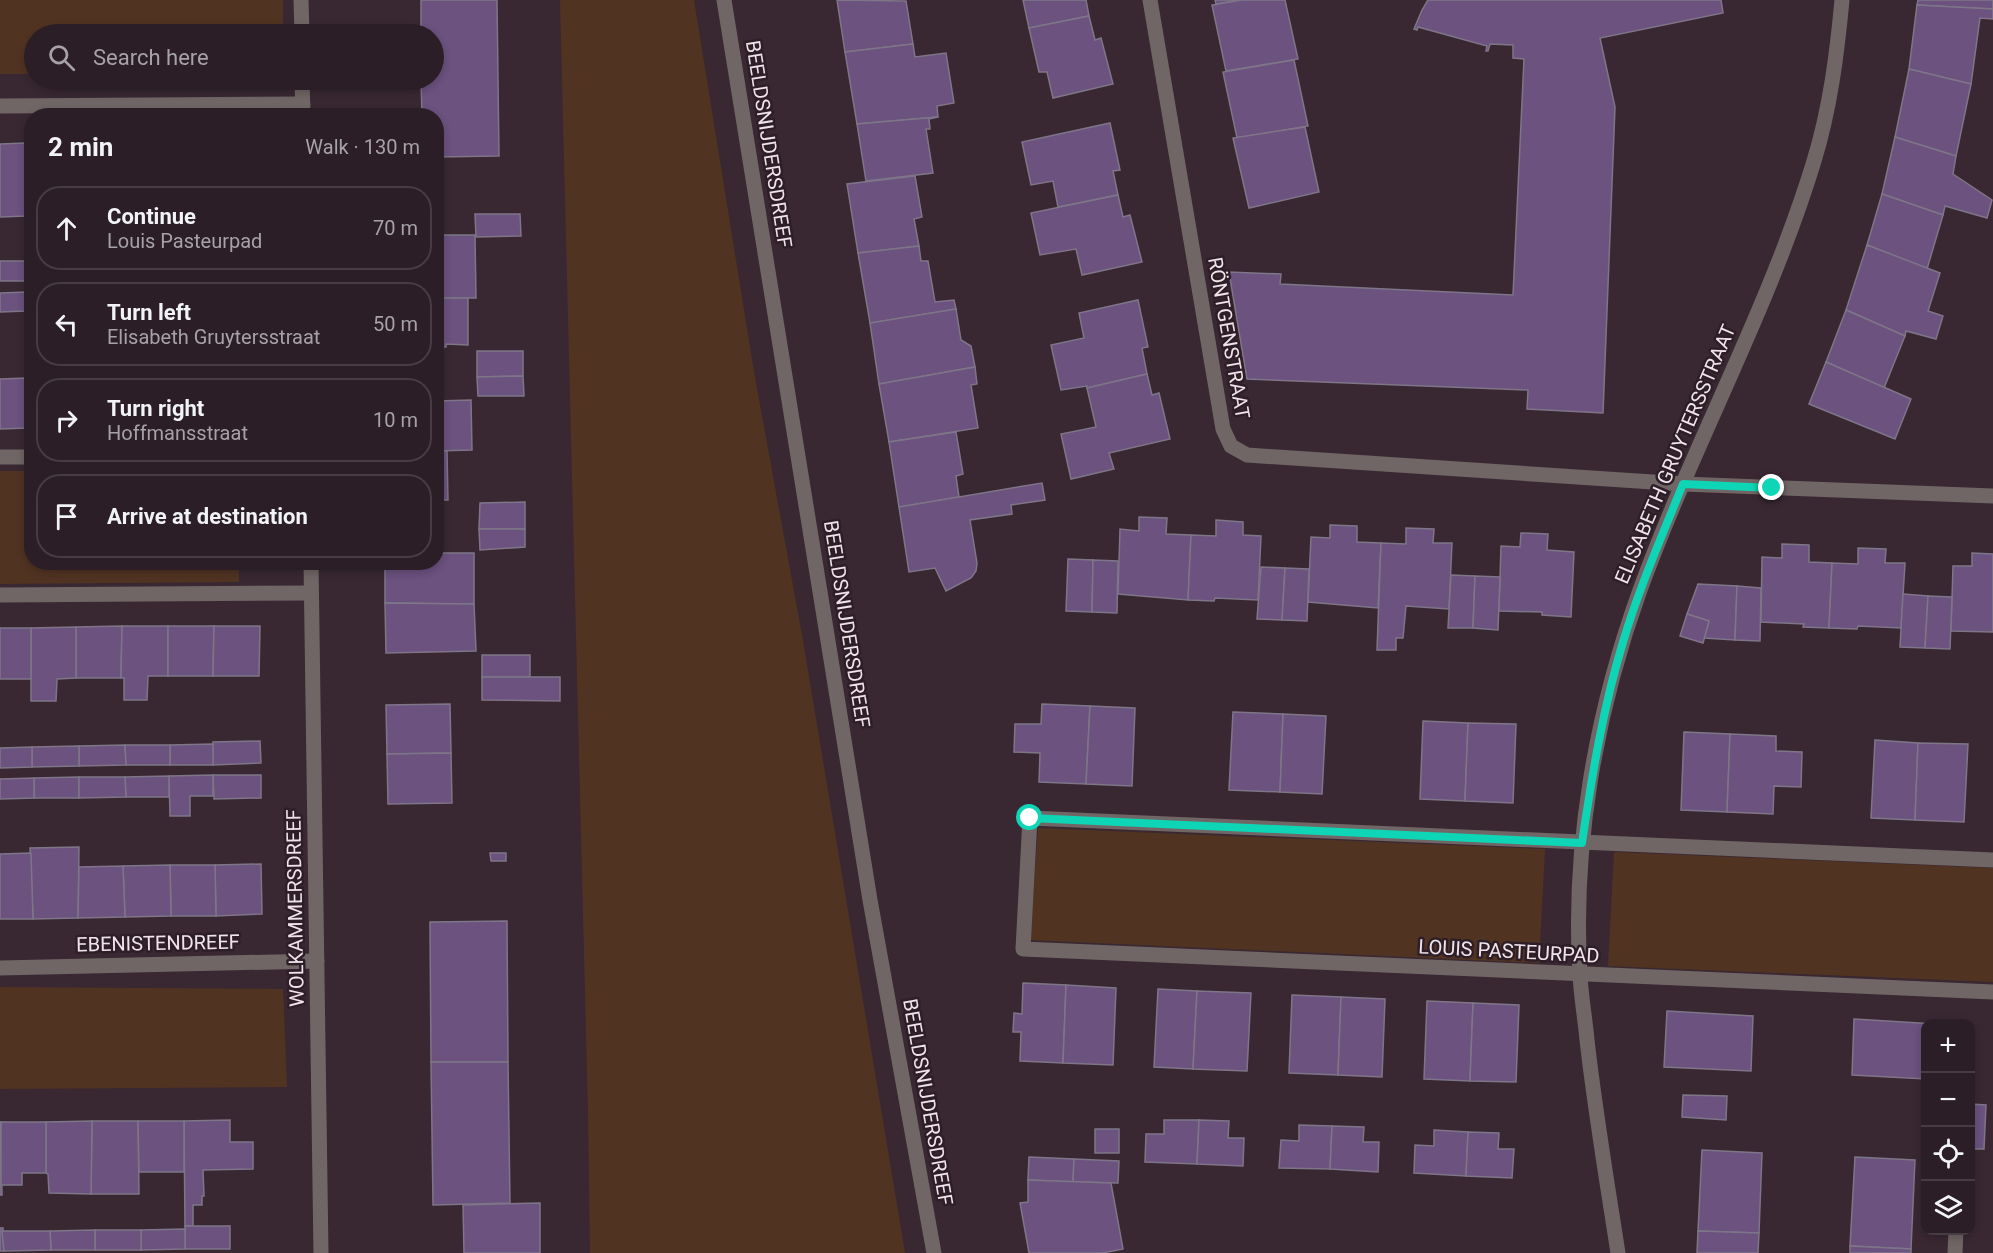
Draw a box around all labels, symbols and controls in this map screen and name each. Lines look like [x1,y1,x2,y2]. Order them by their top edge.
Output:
search box [24,24,444,90]
street label: BEELDSNIJDERSDREEF [741,39,797,249]
icon: search [45,41,78,74]
text: Search here [93,45,209,70]
text: 2 min [48,132,113,162]
text: Walk · 130 m [305,135,420,159]
text: Continue [107,204,196,229]
icon: ahead [50,212,83,245]
text: 70 m [373,216,418,240]
text: Louis Pasteurpad [107,229,262,253]
street label: RÖNTGENSTRAAT [1203,255,1255,421]
text: Turn left [107,300,191,325]
icon: left [50,308,83,341]
text: 50 m [373,312,418,336]
street label: ELISABETH GRUYTERSSTRAAT [1609,321,1741,587]
text: Elisabeth Gruytersstraat [107,325,320,349]
text: Turn right [107,396,204,421]
icon: right [50,404,83,437]
text: 10 m [373,408,418,432]
text: Hoffmansstraat [107,421,248,445]
route end [1758,474,1784,500]
icon: arrive [50,500,83,533]
text: Arrive at destination [107,504,308,529]
street label: BEELDSNIJDERSDREEF [819,519,875,729]
route start [1016,804,1042,830]
street label: WOLKAMMERSDREEF [281,809,309,1007]
street label: EBENISTENDREEF [76,930,240,956]
street label: LOUIS PASTEURPAD [1418,934,1600,968]
street label: BEELDSNIJDERSDREEF [898,997,958,1207]
map controls [1921,1019,1975,1235]
button: + [1921,1019,1975,1073]
button: − [1921,1073,1975,1127]
button: locate [1921,1127,1975,1181]
button: layers [1921,1181,1975,1235]

